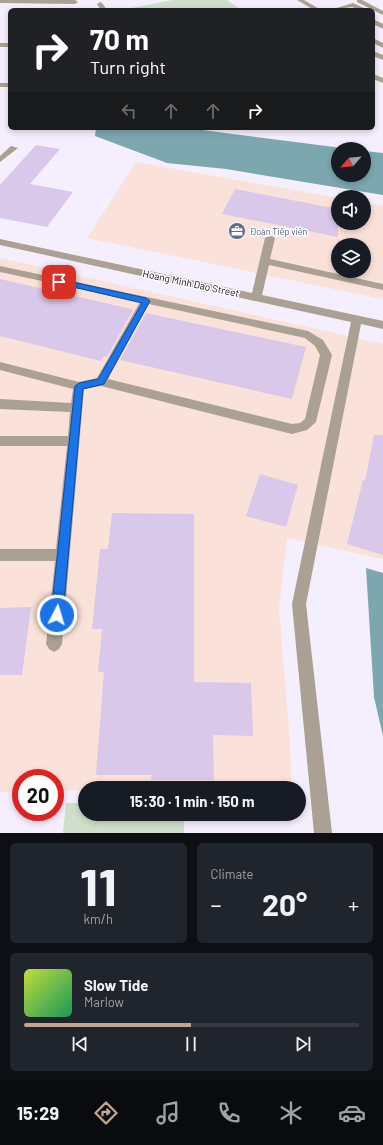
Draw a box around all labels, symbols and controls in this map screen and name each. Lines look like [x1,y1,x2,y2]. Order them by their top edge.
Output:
text: 70 m [90,22,149,56]
icon: right [24,24,76,76]
text: Turn right [90,56,166,78]
icon: left [118,100,140,122]
icon: ahead [160,100,182,122]
icon: ahead [202,100,224,122]
icon: right [244,100,266,122]
north arrow [331,142,371,182]
map controls [331,142,371,278]
button: sound [331,190,371,230]
office icon: Đoàn Tiếp viên [227,221,247,241]
place label: Đoàn Tiếp viên [250,226,308,237]
button: layers [331,238,371,278]
pin [42,265,76,299]
street label: Hoang Minh Dao Street [142,267,241,299]
icon: arrive [48,271,70,293]
position arrow [36,594,78,636]
speed limit sign: 20 [12,769,64,821]
text: 15:30 · 1 min · 150 m [130,792,254,810]
text: 11 [80,854,117,916]
text: Climate [211,866,254,882]
text: 20° [262,886,307,922]
text: − [211,891,222,917]
text: + [348,891,359,917]
text: km/h [84,911,113,927]
text: Slow Tide [84,976,148,994]
text: Marlow [84,994,124,1010]
icon: previous [69,1033,91,1055]
icon: pause [180,1033,202,1055]
icon: next [292,1033,314,1055]
icon: directions [92,1099,120,1127]
icon: music [154,1099,182,1127]
icon: phone [215,1099,243,1127]
icon: climate [277,1099,305,1127]
icon: car [338,1099,366,1127]
text: 15:29 [17,1102,59,1124]

